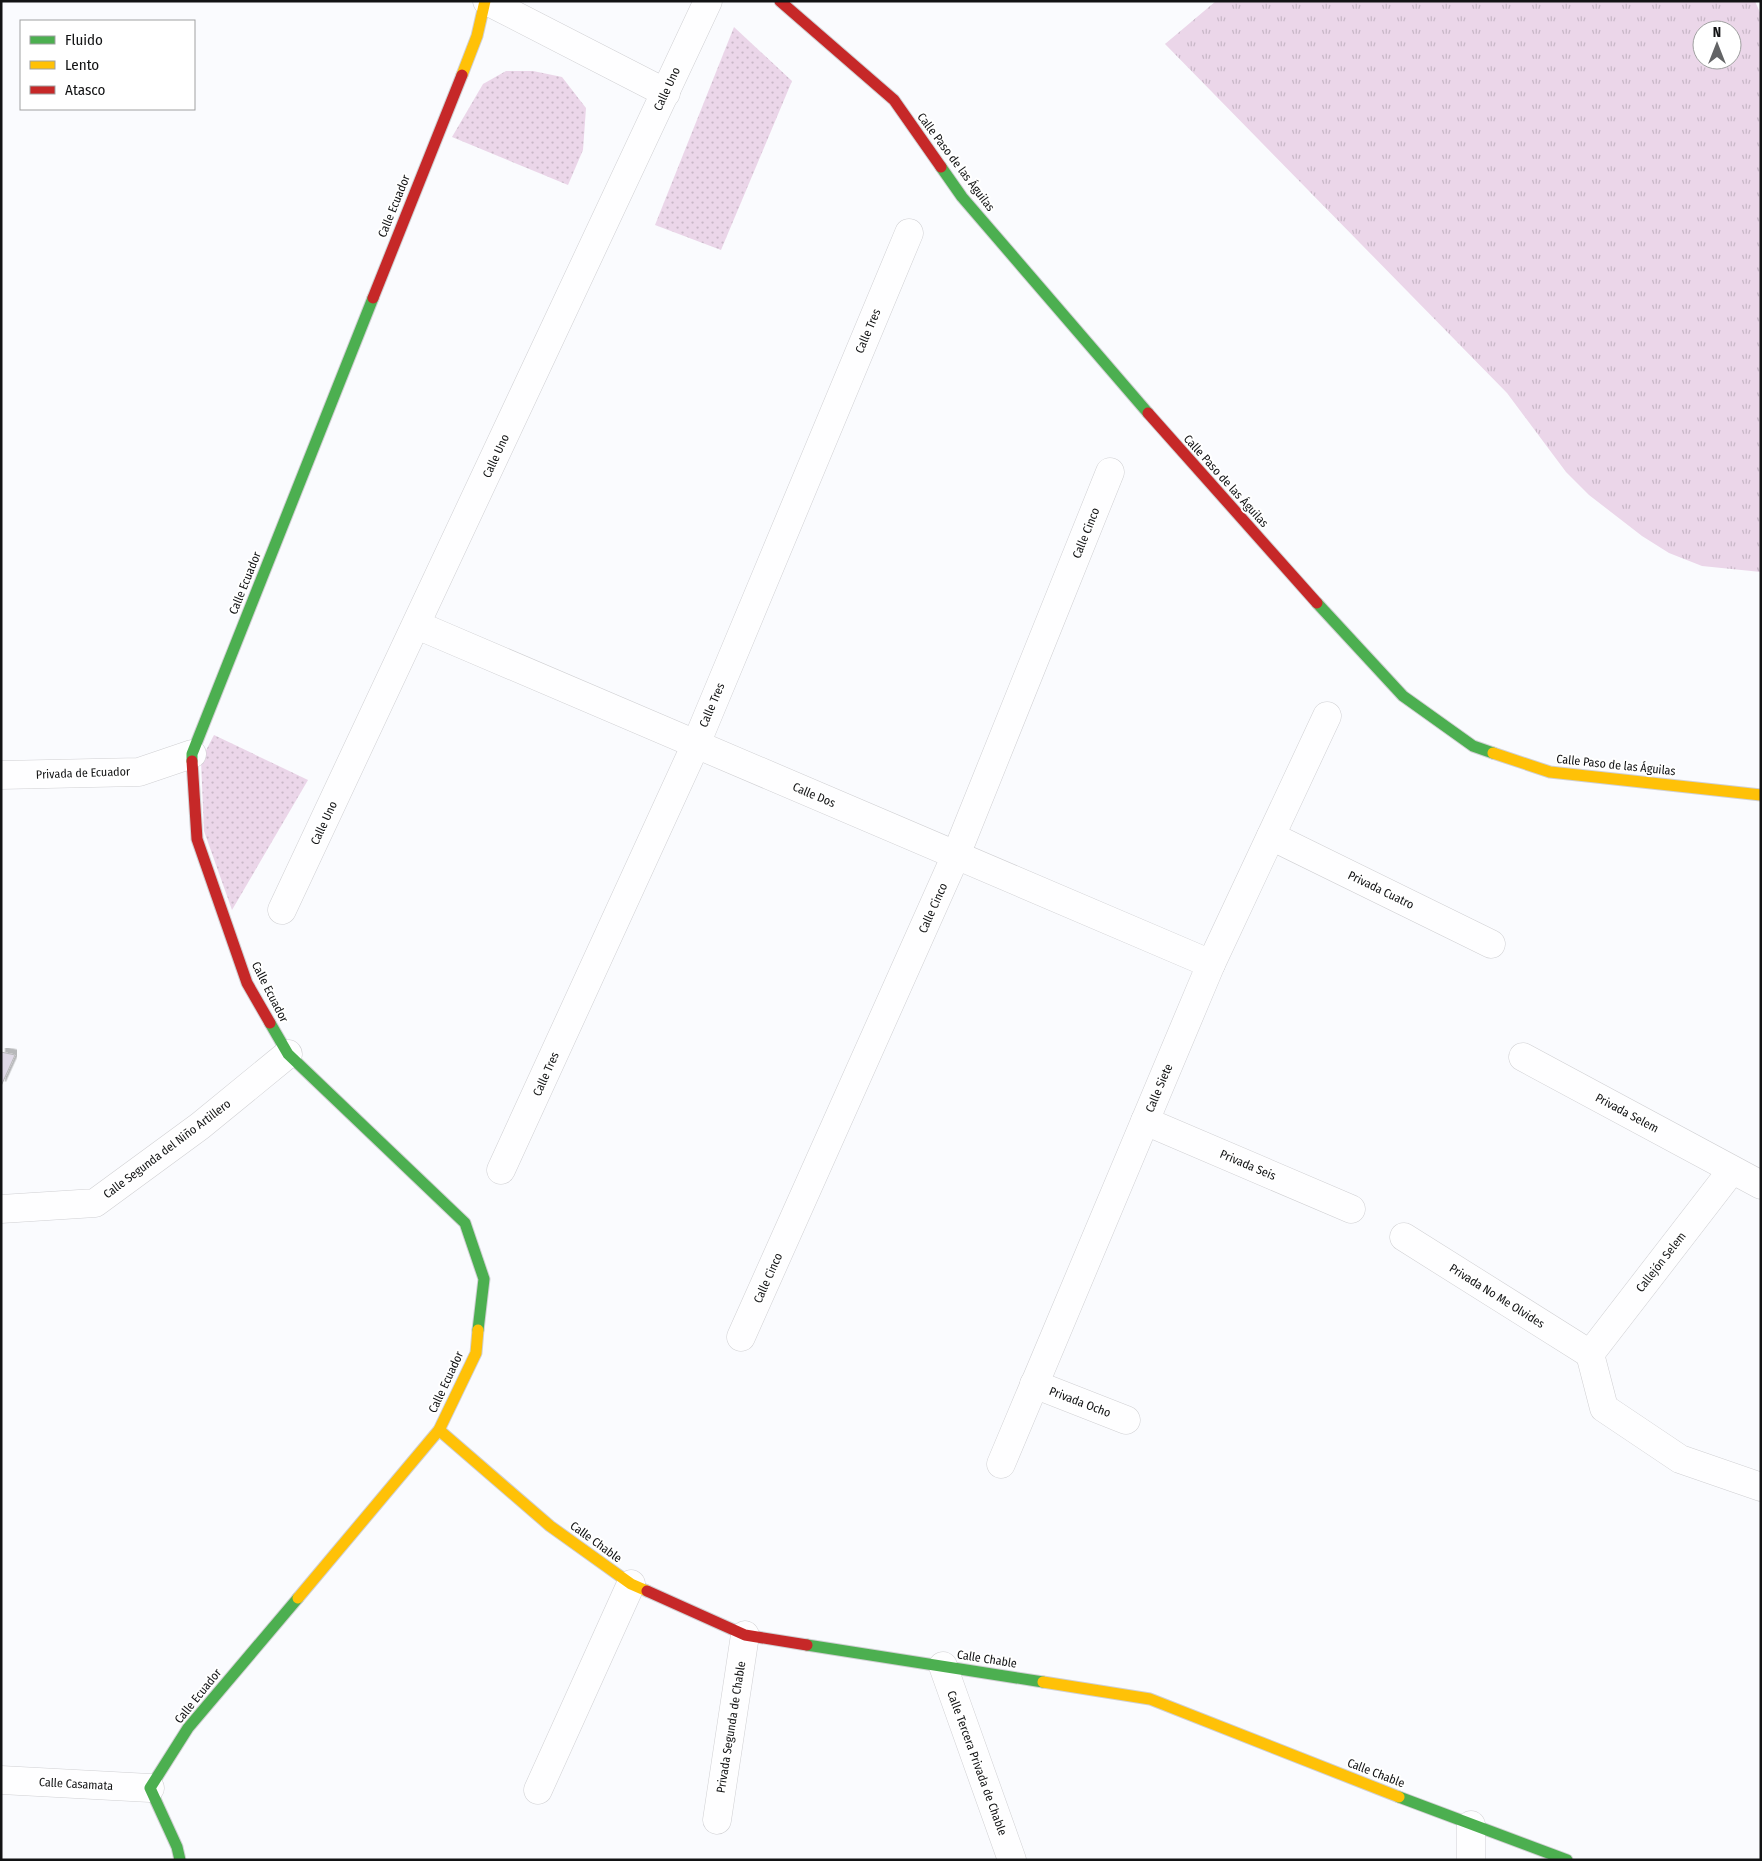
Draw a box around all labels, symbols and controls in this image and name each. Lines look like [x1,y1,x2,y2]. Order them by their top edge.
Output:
legend [20,20,195,110]
north arrow [1692,20,1742,70]
text: N [1713,24,1721,41]
text: Fluido [65,31,103,49]
text: Lento [65,56,99,74]
street label: Calle Uno [651,65,683,113]
text: Atasco [65,81,105,99]
street label: Calle Paso de las Águilas [914,109,998,214]
street label: Calle Ecuador [375,172,413,239]
street label: Calle Tres [852,307,884,355]
street label: Calle Paso de las Águilas [1181,431,1272,530]
street label: Calle Uno [480,432,512,480]
street label: Calle Cinco [1070,506,1102,560]
street label: Calle Ecuador [226,549,264,616]
street label: Calle Tres [696,681,728,729]
street label: Calle Paso de las Águilas [1556,751,1676,778]
street label: Privada de Ecuador [36,764,131,782]
street label: Calle Dos [790,780,838,810]
street label: Calle Uno [308,799,340,847]
street label: Privada Cuatro [1346,868,1416,912]
street label: Calle Cinco [916,881,950,935]
street label: Calle Ecuador [249,959,292,1025]
street label: Calle Tres [530,1050,562,1098]
street label: Calle Siete [1143,1062,1175,1114]
street label: Privada Selem [1593,1090,1661,1136]
street label: Calle Segunda del Niño Artillero [101,1097,233,1201]
street label: Privada Seis [1218,1147,1278,1183]
street label: Callejón Selem [1633,1229,1689,1295]
street label: Calle Cinco [751,1251,785,1305]
street label: Privada No Me Olvides [1447,1261,1547,1331]
street label: Calle Ecuador [426,1348,467,1415]
street label: Privada Ocho [1047,1384,1113,1420]
street label: Calle Chable [567,1519,625,1565]
street label: Calle Chable [956,1647,1018,1671]
street label: Privada Segunda de Chable [714,1660,748,1794]
street label: Calle Ecuador [172,1665,225,1726]
street label: Calle Tercera Privada de Chable [944,1689,1010,1837]
street label: Calle Chable [1345,1756,1407,1790]
street label: Calle Casamata [39,1775,114,1793]

